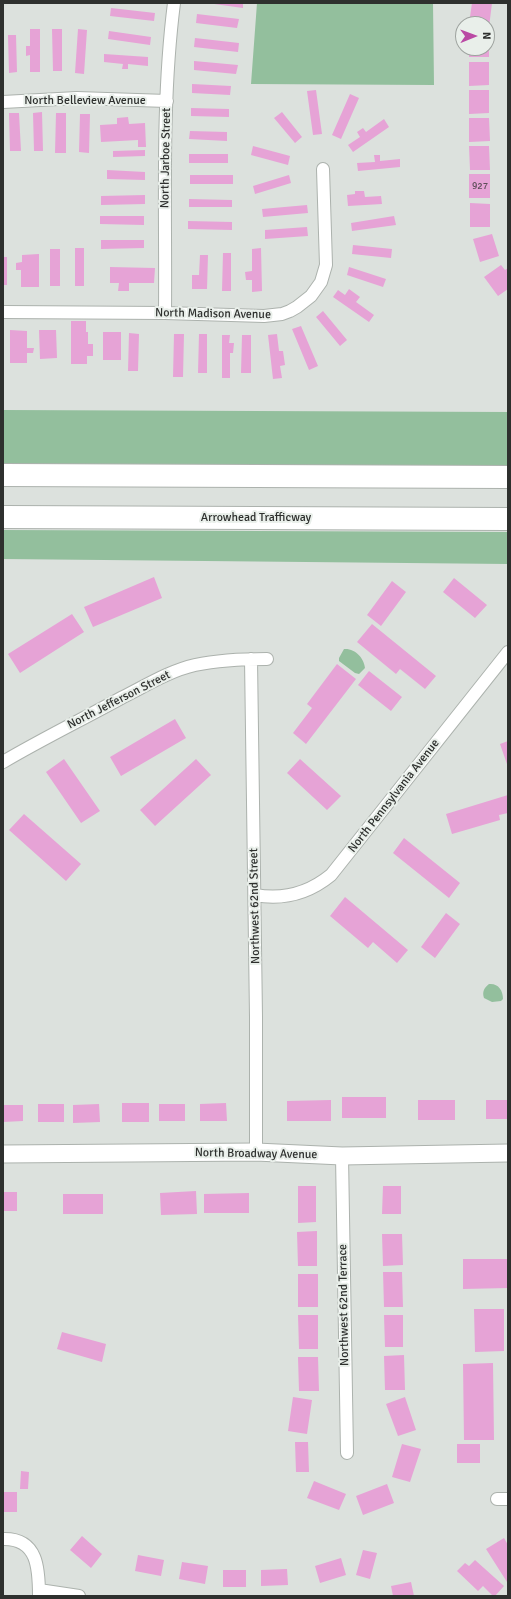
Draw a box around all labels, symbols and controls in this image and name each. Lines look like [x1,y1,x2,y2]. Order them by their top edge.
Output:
north arrow [455,16,495,56]
text: N [480,32,493,40]
street label: North Belleview Avenue [24,94,146,108]
street label: North Jarboe Street [158,108,174,208]
house number: 927 [472,180,488,192]
street label: North Madison Avenue [155,306,271,322]
street label: Arrowhead Trafficway [201,511,311,525]
street label: North Jefferson Street [65,668,173,732]
street label: North Pennsylvania Avenue [345,736,443,856]
street label: Northwest 62nd Street [247,848,263,964]
street label: North Broadway Avenue [195,1146,317,1162]
street label: Northwest 62nd Terrace [336,1244,352,1366]

